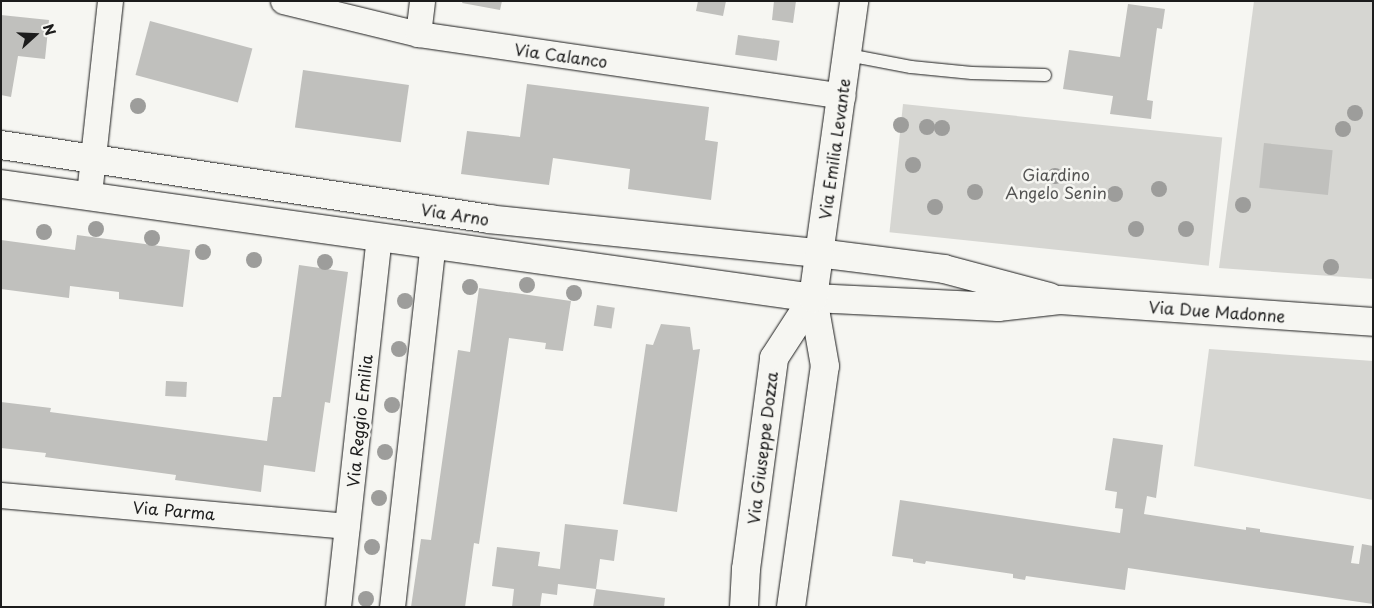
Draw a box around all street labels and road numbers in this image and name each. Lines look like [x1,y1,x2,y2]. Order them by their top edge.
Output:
street label: Via Calanco [513,39,609,71]
street label: Via Emilia Levante [815,78,853,220]
street label: Via Arno [420,199,490,229]
street label: Via Due Madonne [1148,297,1286,325]
street label: Via Reggio Emilia [342,354,376,488]
street label: Via Giuseppe Dozza [743,371,781,525]
street label: Via Parma [132,497,216,523]

